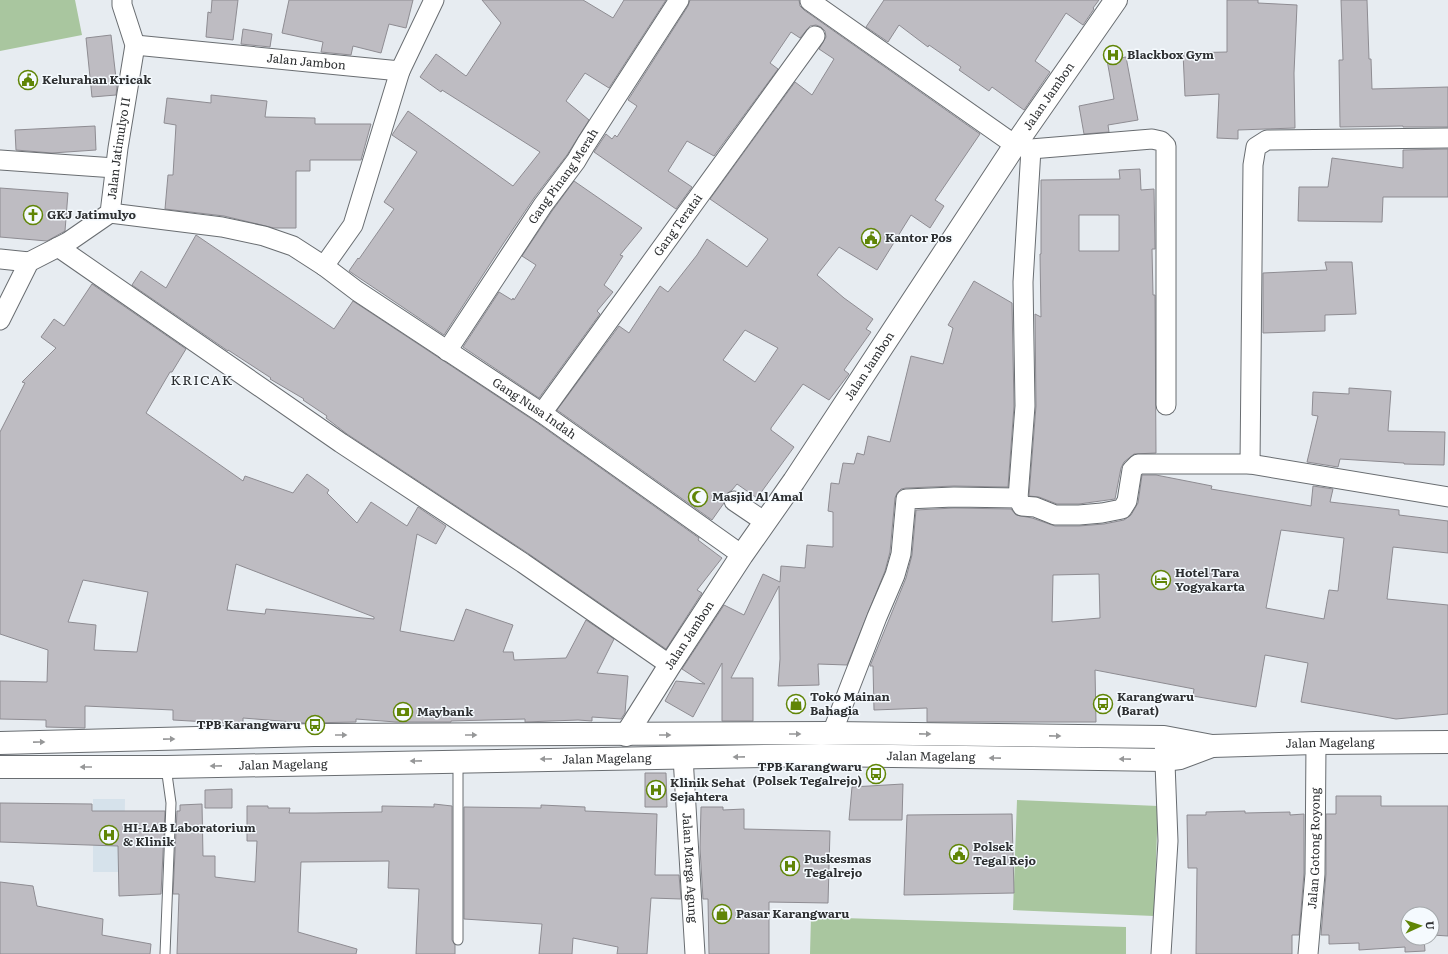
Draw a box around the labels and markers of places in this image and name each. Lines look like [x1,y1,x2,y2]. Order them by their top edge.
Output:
hospital icon: Blackbox Gym [1102,44,1124,66]
place label: Blackbox Gym [1127,45,1214,63]
public building icon: Kelurahan Kricak [17,69,39,91]
place label: Kelurahan Kricak [42,70,152,88]
church icon: GKJ Jatimulyo [22,204,44,226]
place label: GKJ Jatimulyo [47,205,137,223]
public building icon: Kantor Pos [860,227,882,249]
place label: Kantor Pos [885,228,952,246]
mosque icon: Masjid Al Amal [687,486,709,508]
place label: Masjid Al Amal [712,487,804,505]
place label: Hotel Tara Yogyakarta [1175,563,1245,595]
hotel icon: Hotel Tara Yogyakarta [1150,569,1172,591]
place label: Toko Mainan Bahagia [810,687,891,719]
place label: Karangwaru (Barat) [1117,687,1194,719]
shop icon: Toko Mainan Bahagia [785,693,807,715]
bus stop icon: Karangwaru (Barat) [1092,693,1114,715]
bank icon: Maybank [392,701,414,723]
place label: Maybank [417,702,474,720]
bus stop icon: TPB Karangwaru [304,714,326,736]
place label: TPB Karangwaru [196,715,301,733]
place label: TPB Karangwaru (Polsek Tegalrejo) [753,757,862,789]
bus stop icon: TPB Karangwaru (Polsek Tegalrejo) [865,763,887,785]
place label: Klinik Sehat Sejahtera [670,773,746,805]
hospital icon: Klinik Sehat Sejahtera [645,779,667,801]
place label: HI-LAB Laboratorium & Klinik [123,818,256,850]
hospital icon: HI-LAB Laboratorium & Klinik [98,824,120,846]
place label: Polsek Tegal Rejo [973,837,1036,869]
public building icon: Polsek Tegal Rejo [948,843,970,865]
place label: Puskesmas Tegalrejo [804,849,871,881]
hospital icon: Puskesmas Tegalrejo [779,855,801,877]
shop icon: Pasar Karangwaru [711,903,733,925]
place label: Pasar Karangwaru [736,904,849,922]

